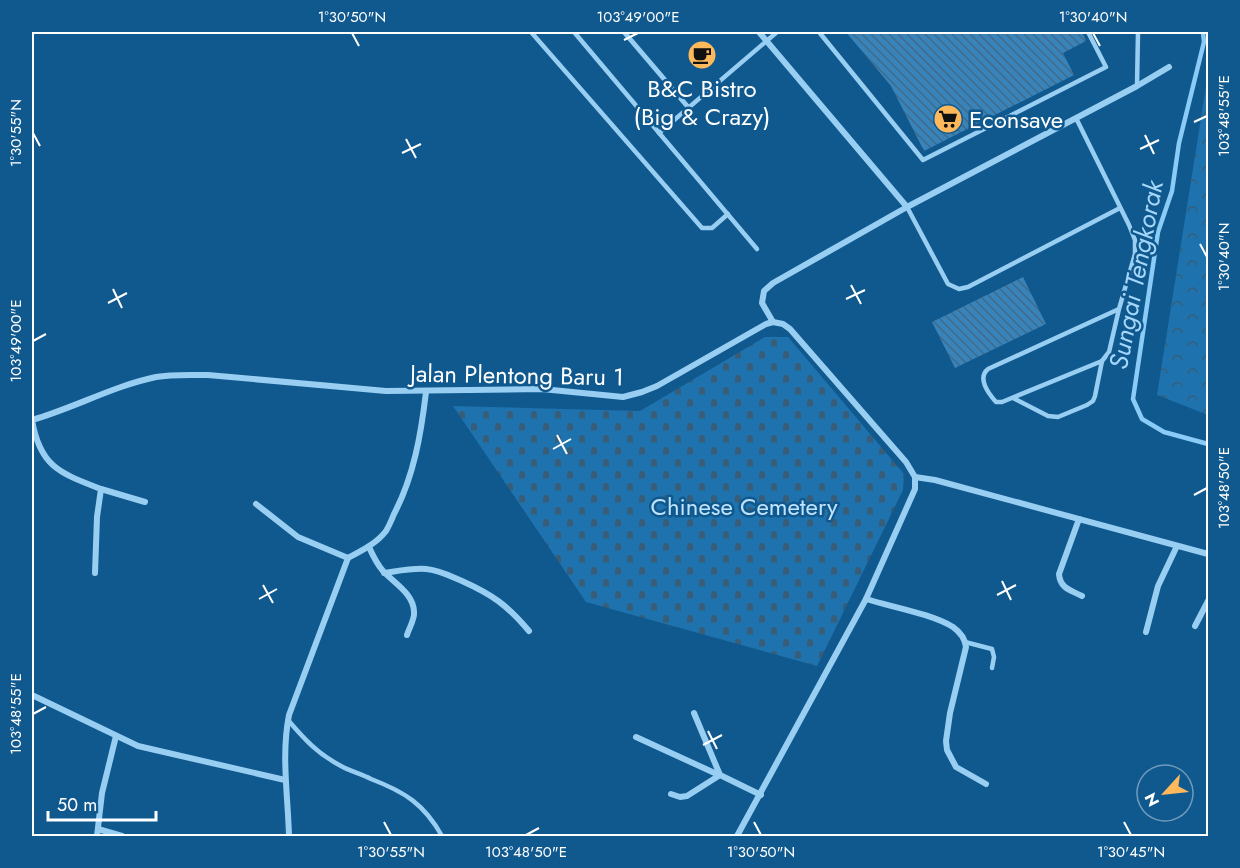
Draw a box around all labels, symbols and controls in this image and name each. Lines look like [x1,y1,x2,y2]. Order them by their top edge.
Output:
text: 1°30'50"N [318,6,386,28]
text: 103°49'00"E [597,6,680,28]
text: 1°30'40"N [1059,6,1127,28]
cafe icon: B&C Bistro (Big & Crazy) [686,39,718,71]
place label: B&C Bistro (Big & Crazy) [634,71,770,134]
text: 103°48'55"E [1213,75,1235,157]
text: 1°30'55"N [5,99,27,167]
place label: Econsave [969,102,1063,137]
supermarket icon: Econsave [932,103,964,135]
water label: Sungai Tengkorak [1099,175,1173,373]
text: 1°30'40"N [1213,223,1235,291]
text: 103°49'00"E [5,300,27,383]
street label: Jalan Plentong Baru 1 [407,356,624,394]
text: 103°48'50"E [1213,447,1235,529]
park label: Chinese Cemetery [651,489,838,524]
text: 103°48'55"E [5,673,27,755]
north arrow [1135,763,1195,823]
scale bar [48,784,156,822]
text: N [1139,789,1165,810]
text: 50 m [57,792,97,818]
text: 1°30'55"N [357,841,425,863]
text: 103°48'50"E [485,841,567,863]
text: 1°30'50"N [727,841,795,863]
text: 1°30'45"N [1097,841,1165,863]

